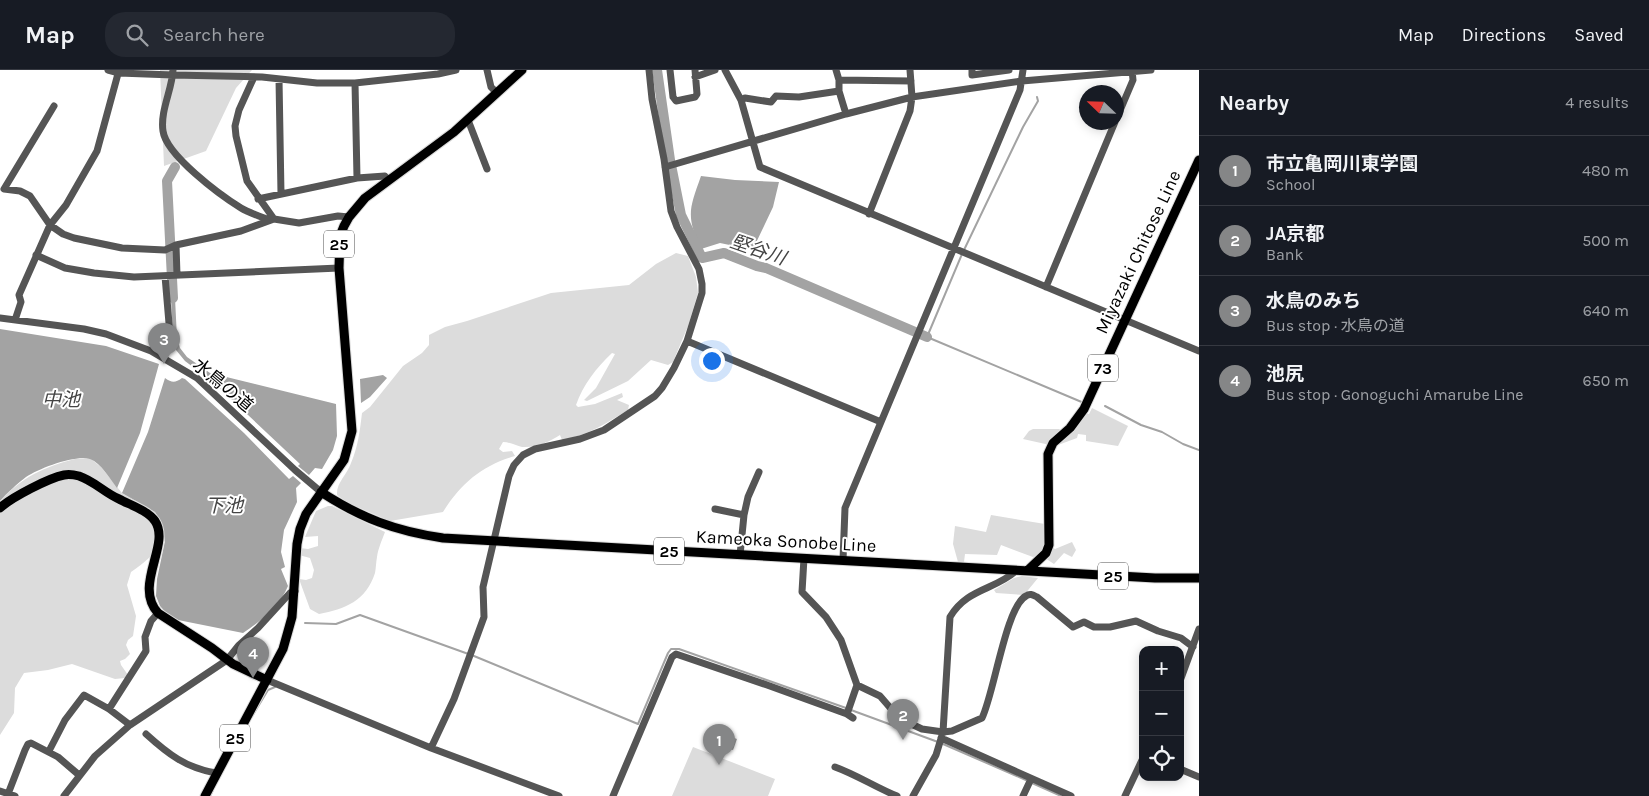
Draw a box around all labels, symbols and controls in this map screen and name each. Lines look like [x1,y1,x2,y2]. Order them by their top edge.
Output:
search box [105,12,455,57]
text: Map [25,21,75,49]
icon: search [123,21,151,49]
text: Search here [163,24,265,46]
text: Map [1398,24,1434,46]
text: Directions [1462,24,1546,46]
text: Saved [1574,24,1624,46]
north arrow [1079,85,1124,130]
text: Nearby [1219,91,1289,115]
text: 4 results [1565,93,1629,112]
text: 市立亀岡川東学園 [1266,153,1418,175]
text: 1 [1232,161,1238,180]
text: 480 m [1582,161,1629,180]
street label: Miyazaki Chitose Line [1090,167,1186,337]
text: School [1266,175,1316,194]
text: JA京都 [1266,223,1324,245]
road number: 25 [324,230,354,258]
water label: 堅谷川 [727,230,790,270]
text: 2 [1230,231,1240,250]
text: 500 m [1582,231,1629,250]
text: Bank [1266,245,1303,264]
text: 水鳥のみち [1266,290,1361,312]
text: 3 [1230,301,1240,320]
text: 640 m [1583,301,1629,320]
text: Bus stop · 水鳥の道 [1266,316,1405,335]
pin: 3 [148,323,180,364]
your location [699,348,725,374]
street label: 水鳥の道 [188,353,258,417]
road number: 73 [1088,354,1118,382]
text: 池尻 [1266,363,1304,385]
text: 4 [1230,371,1240,390]
text: 650 m [1583,371,1629,390]
text: Bus stop · Gonoguchi Amarube Line [1266,385,1524,404]
water label: 中池 [42,389,82,411]
water label: 下池 [205,495,245,517]
street label: Kameoka Sonobe Line [695,525,877,557]
road number: 25 [654,538,684,564]
road number: 25 [1098,562,1128,590]
pin: 4 [237,637,269,678]
map controls [1139,646,1184,781]
button: + [1139,646,1184,691]
button: − [1139,691,1184,736]
pin: 2 [887,699,919,740]
road number: 25 [220,724,250,751]
pin: 1 [703,724,735,765]
button: locate [1139,736,1184,781]

